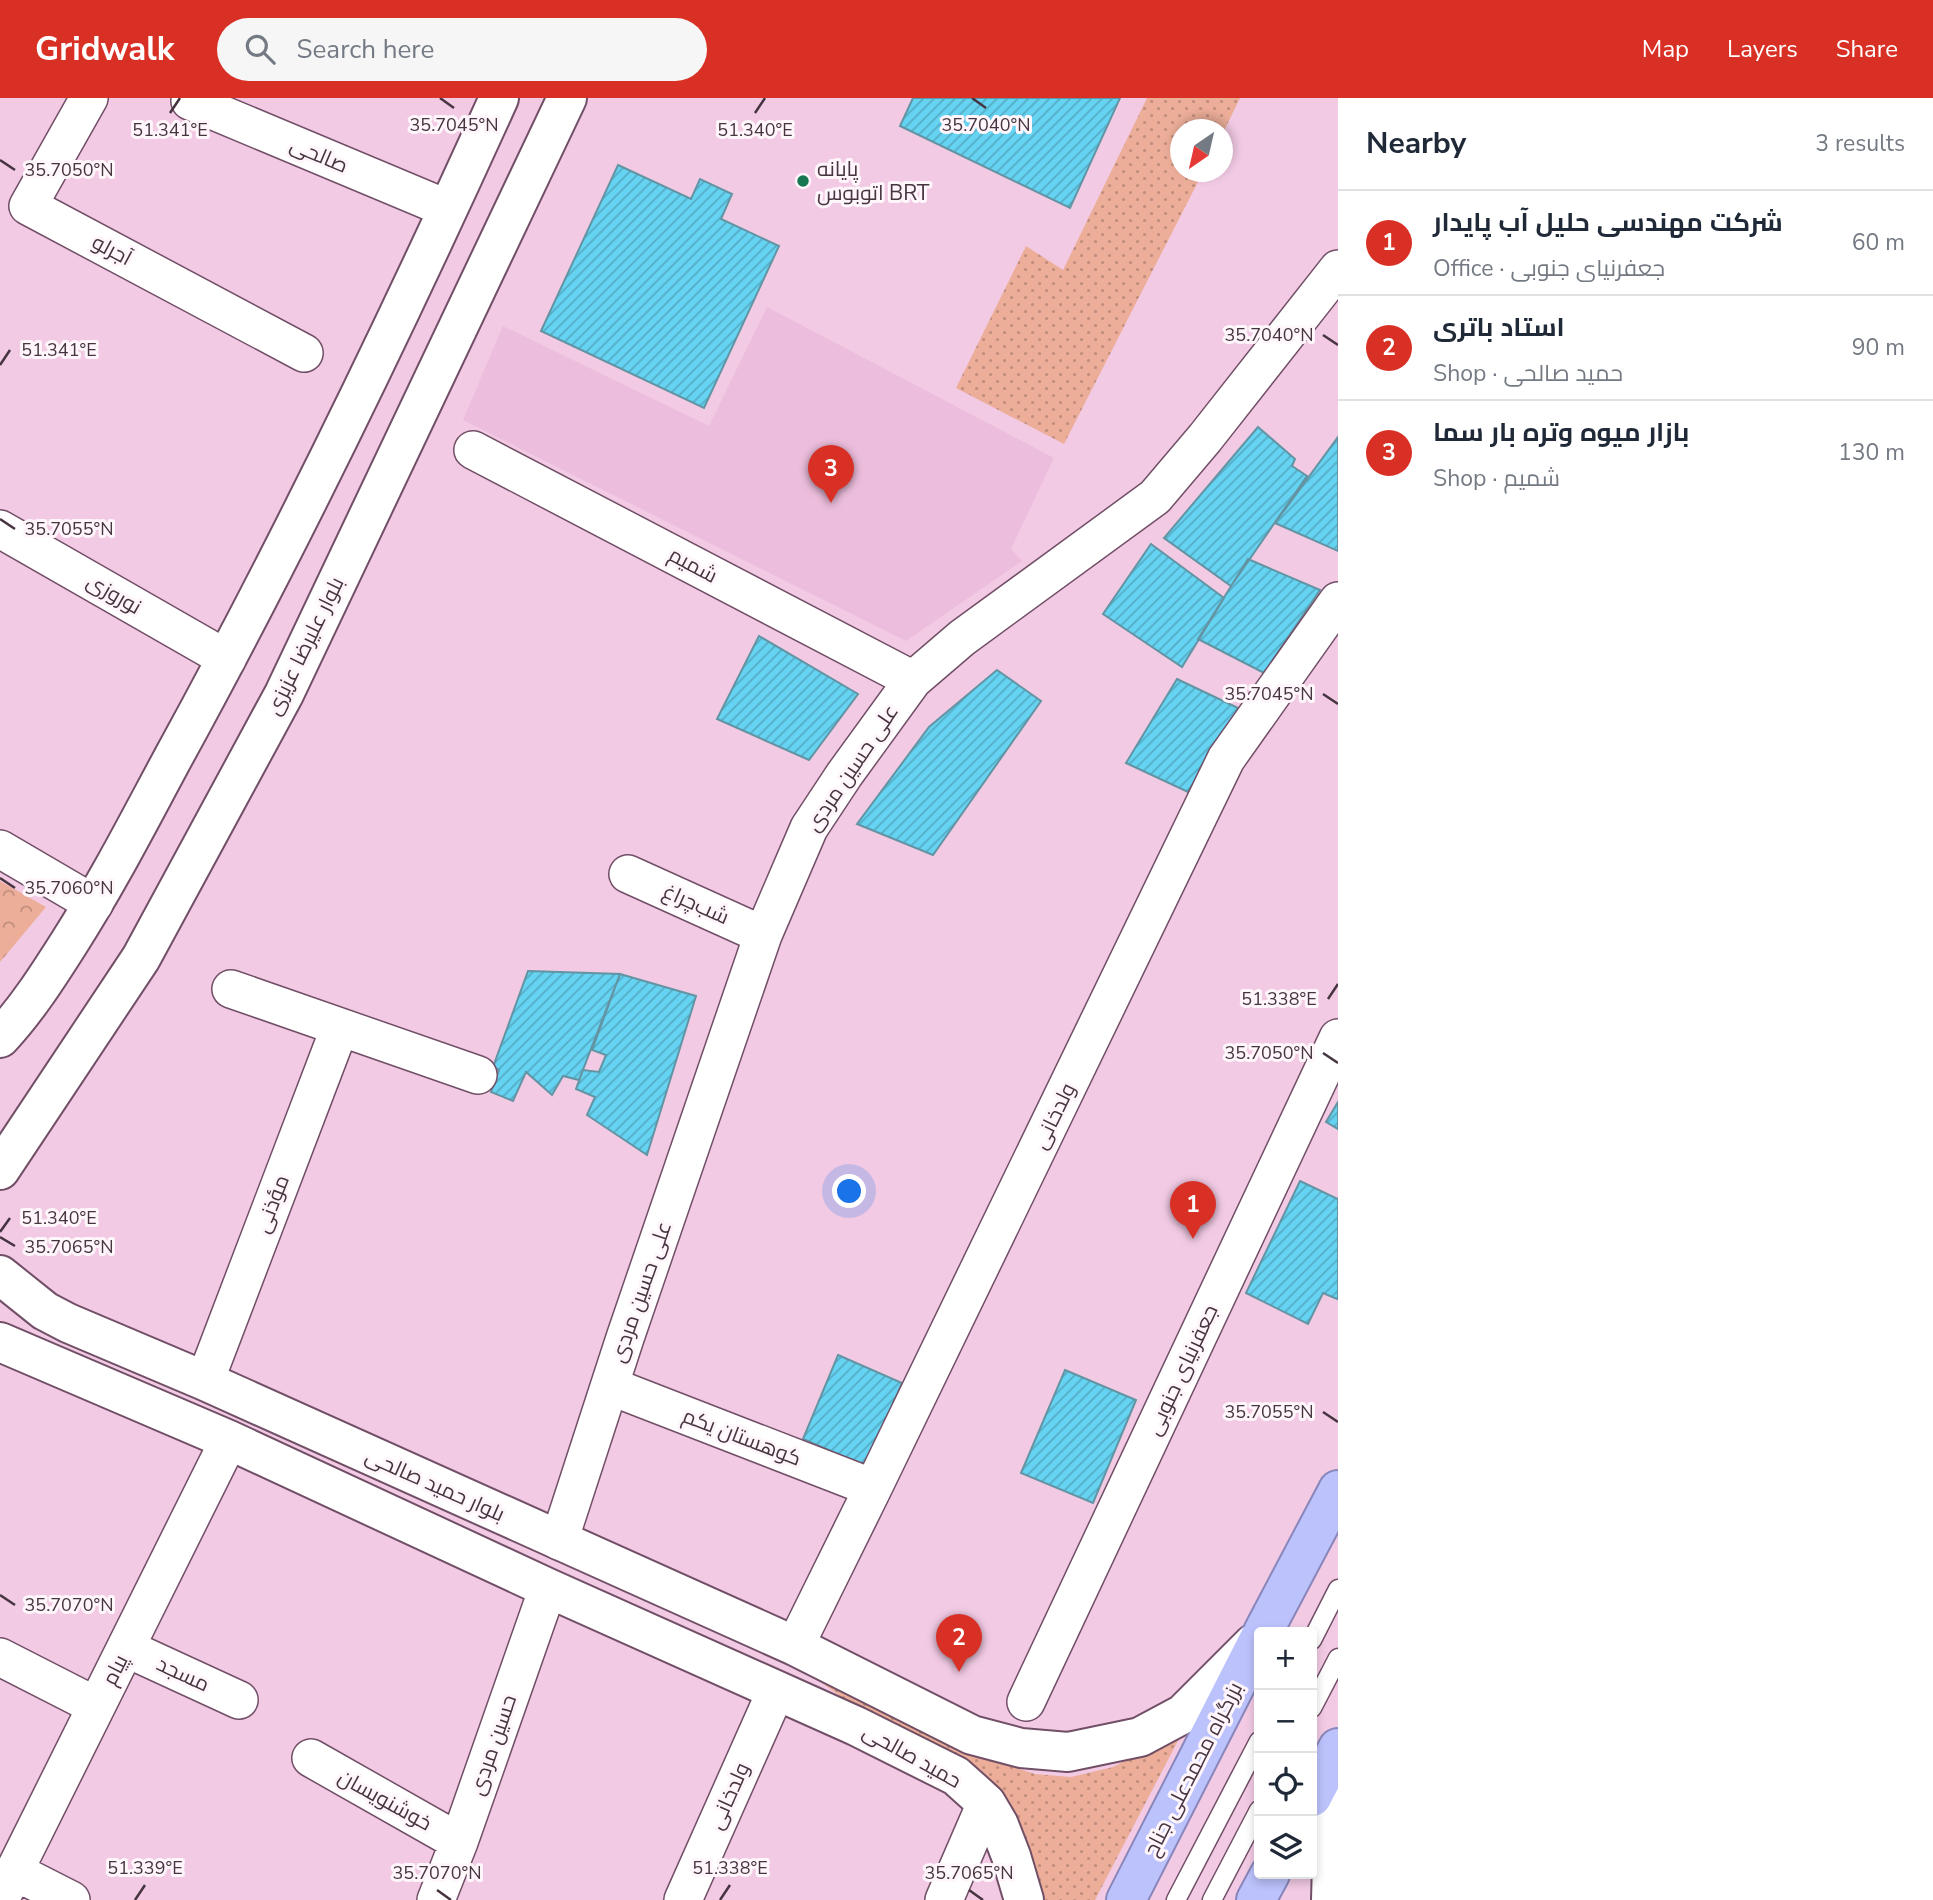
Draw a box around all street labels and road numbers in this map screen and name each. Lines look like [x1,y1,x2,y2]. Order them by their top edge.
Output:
street label: صالحی [286,130,352,180]
street label: آجرلو [87,228,137,272]
street label: شمیم [664,541,722,589]
street label: نوروزی [81,567,147,621]
street label: بلوار علیرضا عزیزی [259,572,351,720]
street label: علی حسین مردی [799,699,905,837]
street label: شب‌چراغ [658,877,734,931]
street label: ولدخانی [1026,1078,1082,1154]
street label: مؤذنی [248,1171,296,1237]
street label: علی حسین مردی [604,1218,678,1366]
street label: جعفرنیای جنوبی [1140,1300,1224,1440]
street label: کوهستان یکم [679,1402,805,1472]
street label: بلوار حمید صالحی [361,1442,509,1528]
street label: پیام [95,1649,135,1690]
street label: مسجد [152,1650,214,1698]
street label: بزرگراه محمدعلی جناح [1137,1677,1249,1861]
street label: حسین مردی [463,1691,523,1799]
street label: حمید صالحی [858,1717,966,1795]
street label: ولدخانی [702,1758,756,1834]
street label: خوشنویسان [333,1763,437,1837]

